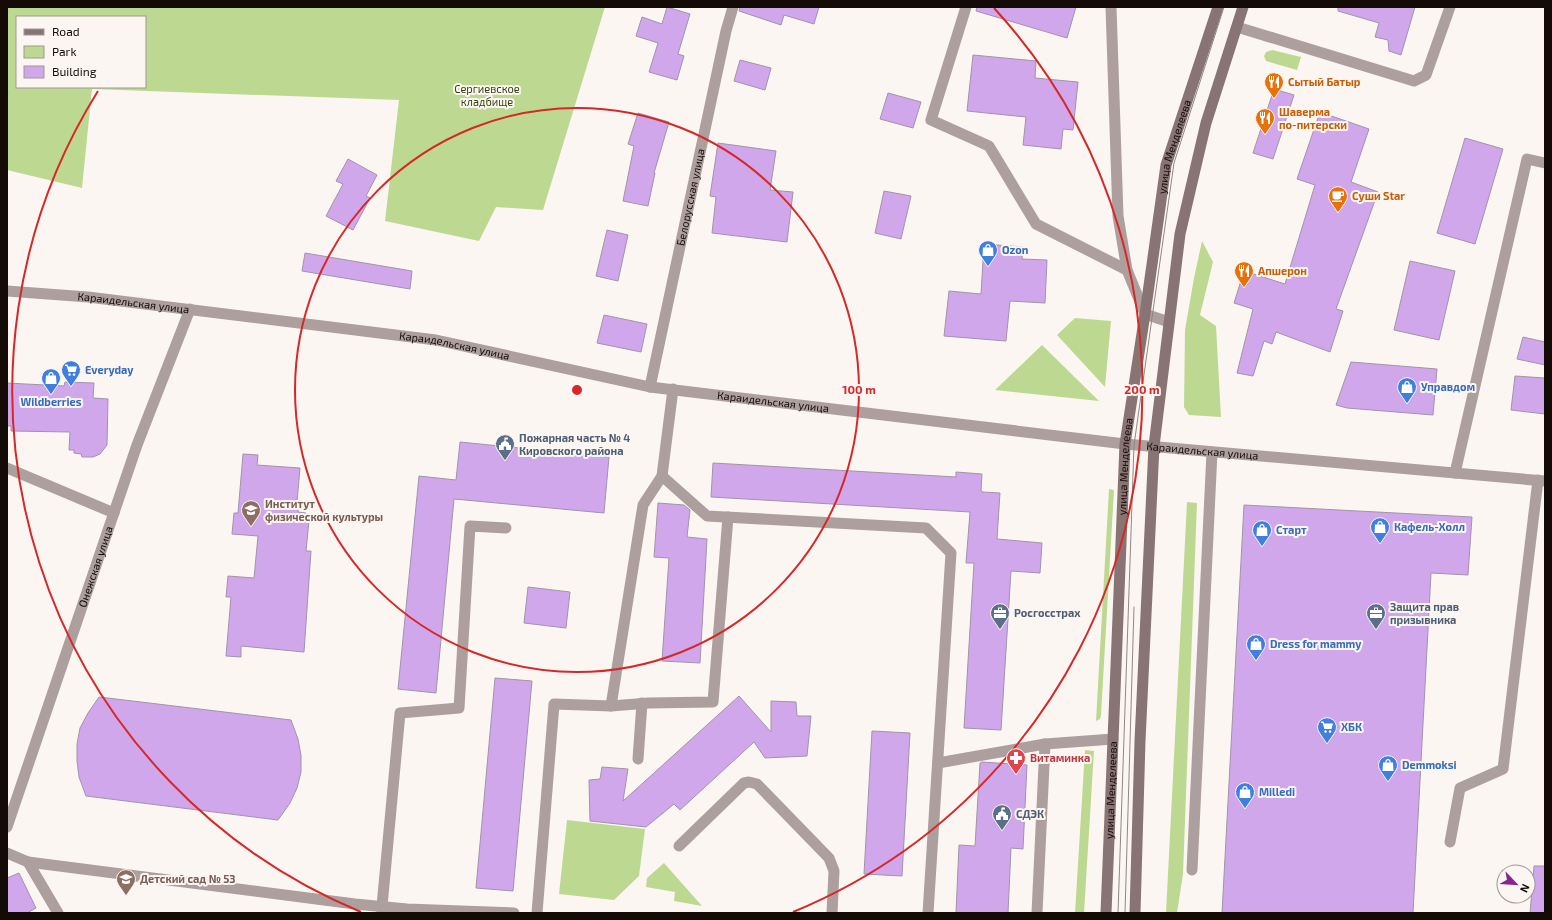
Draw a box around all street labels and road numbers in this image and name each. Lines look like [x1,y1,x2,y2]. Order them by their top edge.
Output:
street label: улица Менделеева [1155,98,1193,195]
street label: Белорусская улица [673,147,707,247]
street label: Караидельская улица [77,289,190,315]
street label: Караидельская улица [398,329,511,362]
street label: Караидельская улица [717,388,830,414]
street label: улица Менделеева [1115,417,1135,516]
street label: Караидельская улица [1146,439,1259,462]
street label: Онежская улица [75,524,115,609]
street label: улица Менделеева [1102,741,1119,839]

